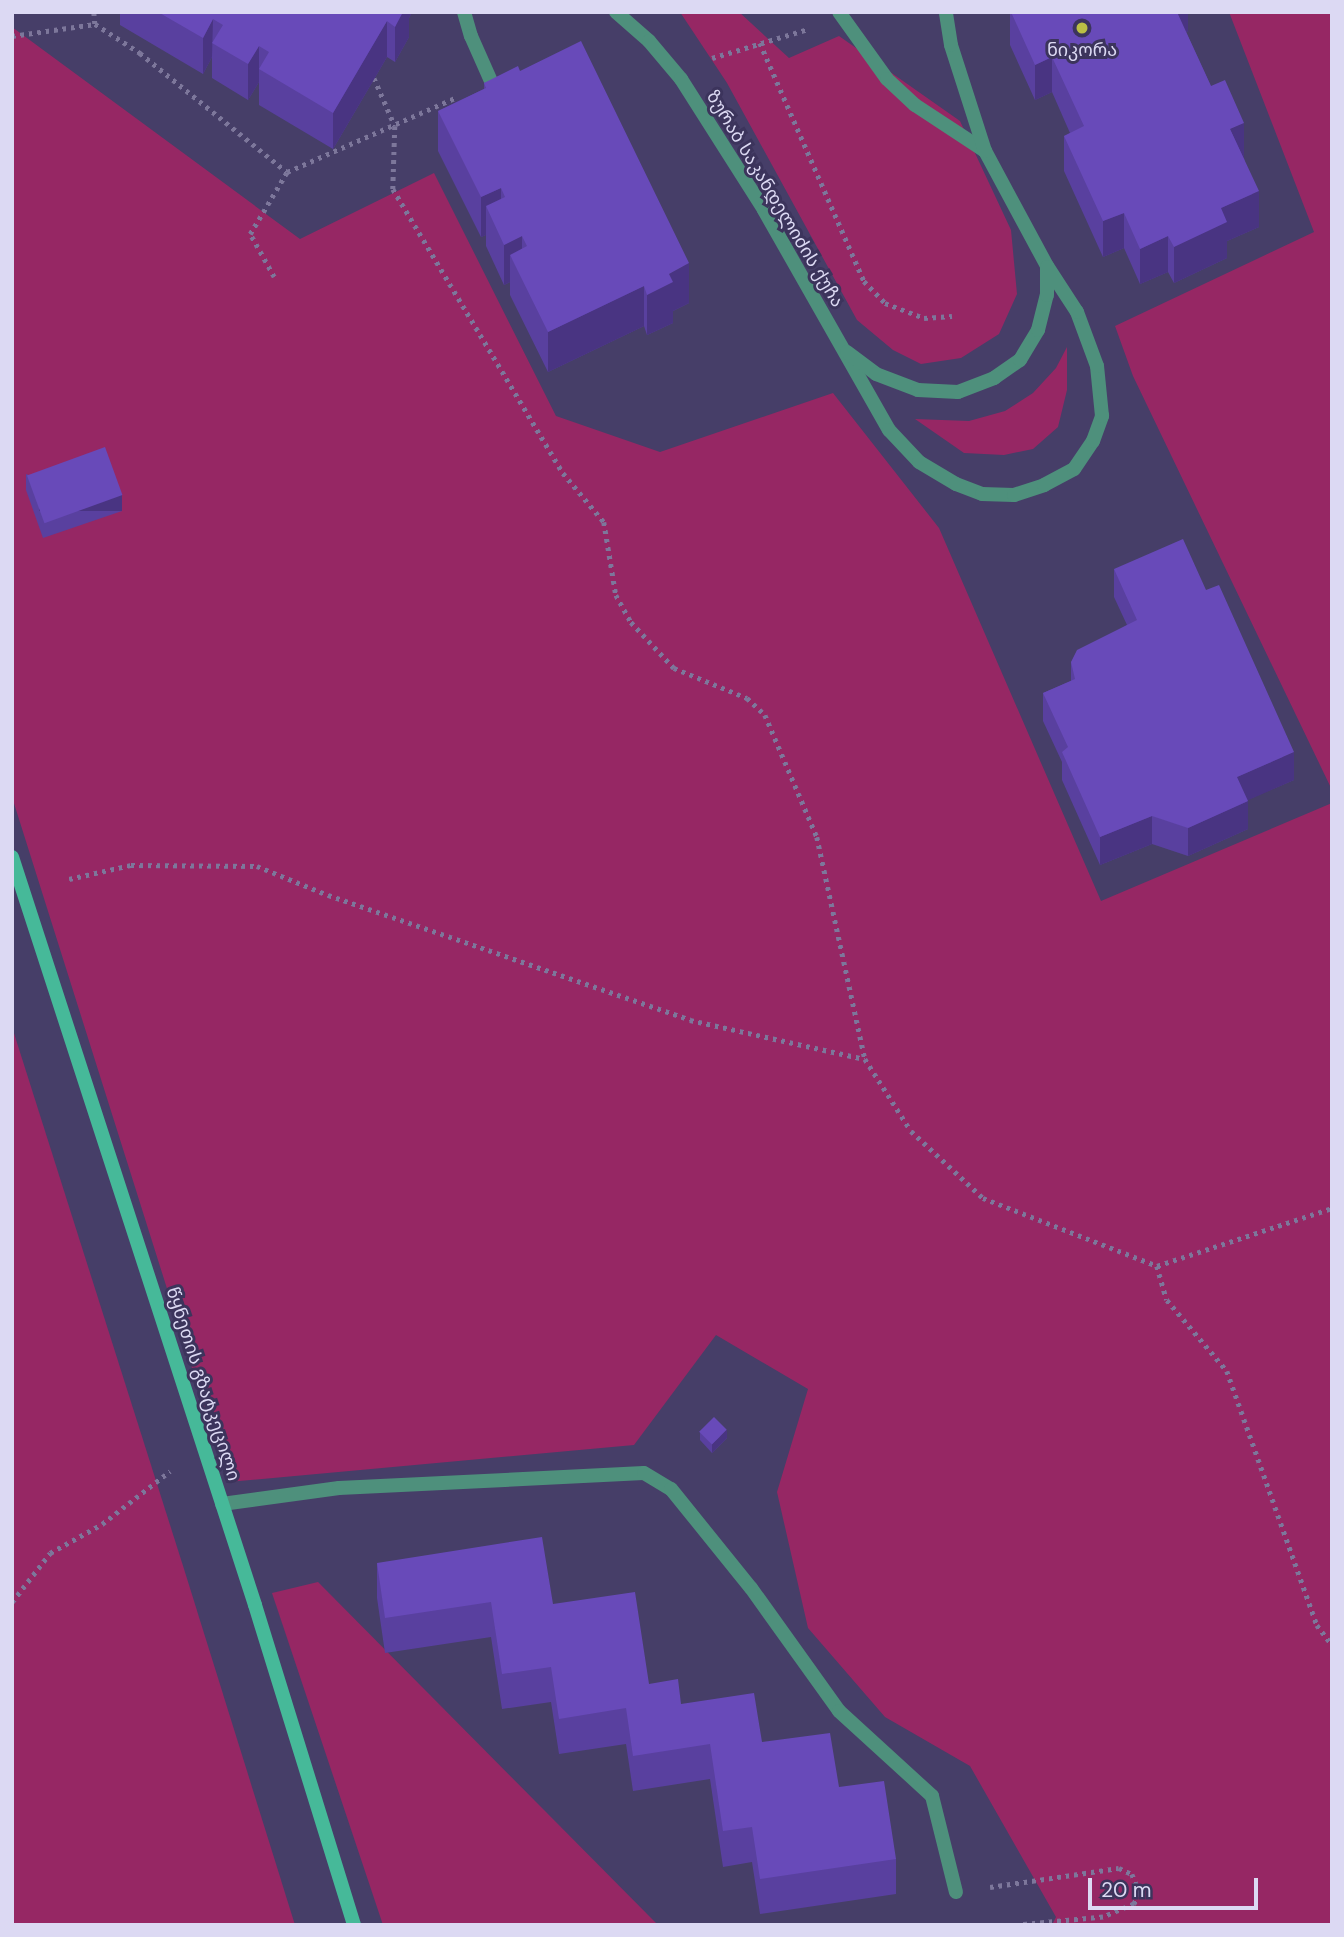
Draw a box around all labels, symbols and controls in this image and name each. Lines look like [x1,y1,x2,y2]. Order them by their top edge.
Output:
marker: ნიკორა [1074,20,1090,36]
place label: ნიკორა [1047,39,1117,61]
street label: ზურაბ საკანდელიძის ქუჩა [702,87,848,311]
street label: წყნეთის გზატკეცილი [161,1284,245,1484]
scale bar [1092,1864,1262,1908]
text: 20 m [1101,1876,1152,1904]

